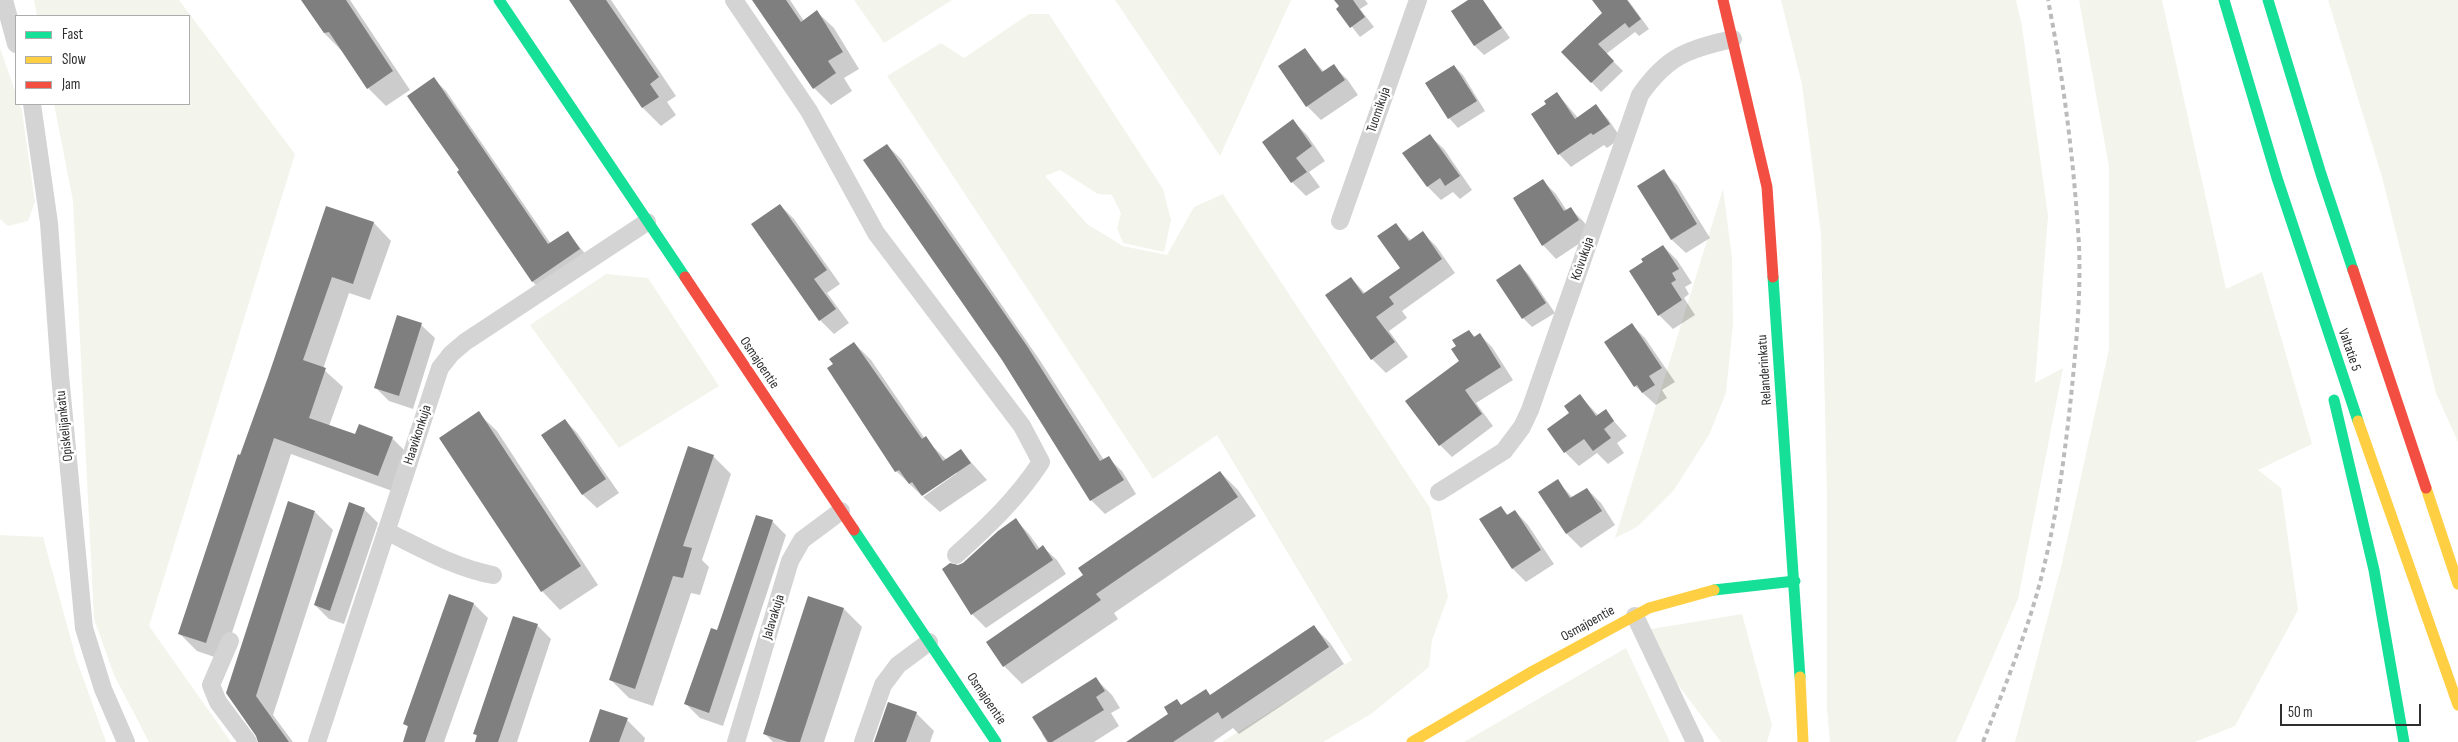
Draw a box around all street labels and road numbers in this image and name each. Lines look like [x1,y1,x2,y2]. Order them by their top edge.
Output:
street label: Tuomikuja [1363,85,1395,135]
street label: Koivukuja [1568,235,1598,283]
street label: Valtatie 5 [2334,327,2364,373]
street label: Osmajoentie [736,334,782,392]
street label: Relanderinkatu [1754,334,1776,406]
street label: Opiskelijankatu [53,390,77,462]
street label: Haavikonkuja [400,403,436,467]
street label: Jalavakuja [759,593,789,641]
street label: Osmajoentie [1558,602,1618,646]
street label: Osmajoentie [963,670,1009,728]

